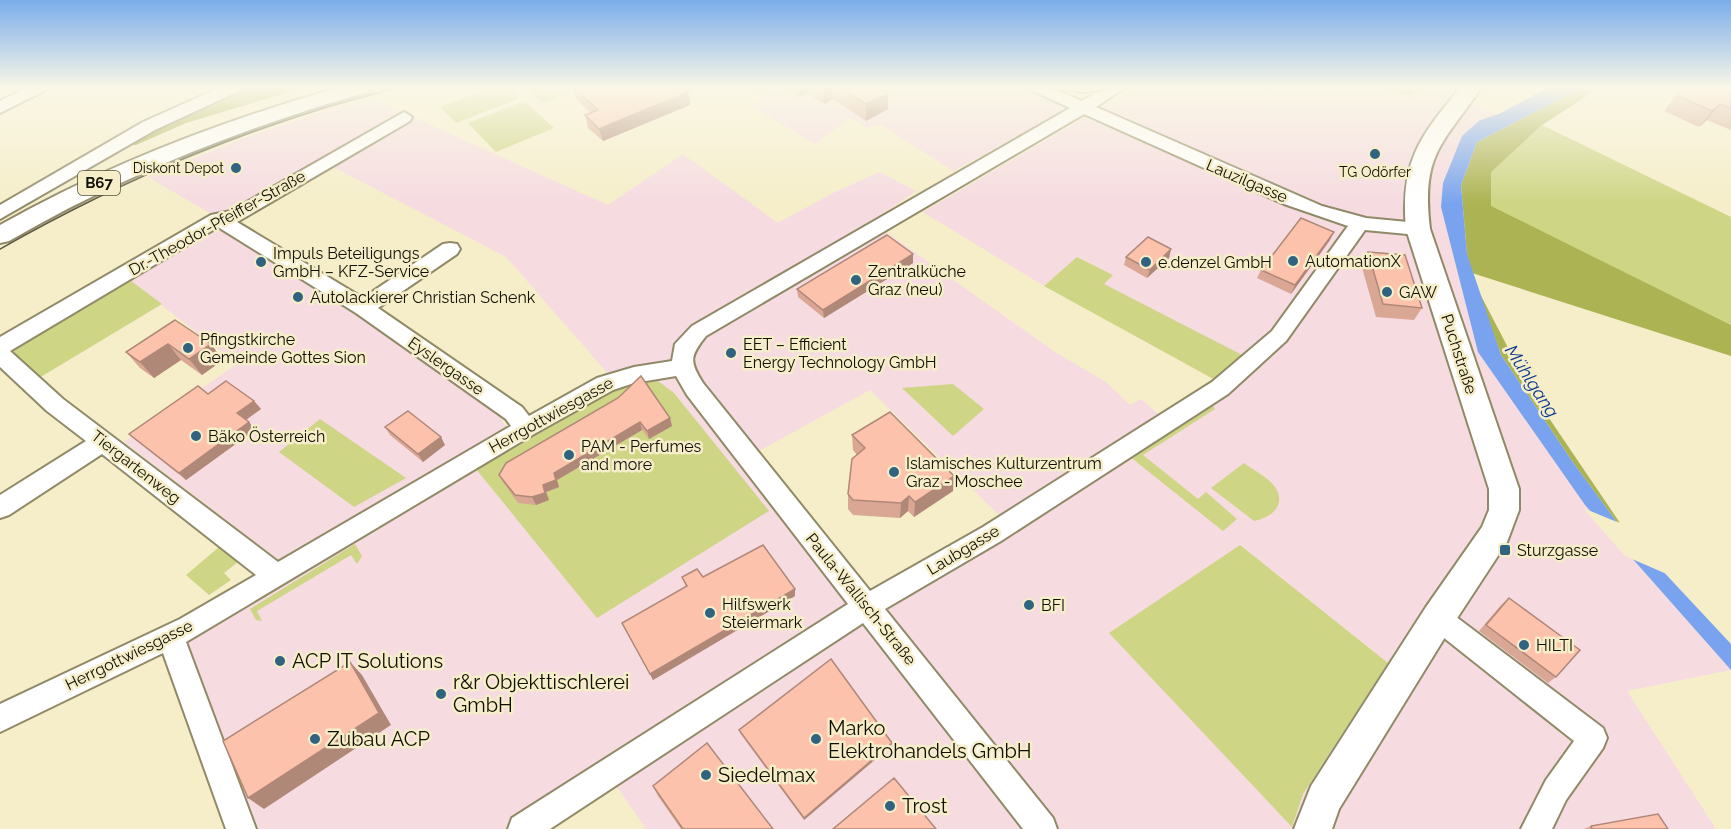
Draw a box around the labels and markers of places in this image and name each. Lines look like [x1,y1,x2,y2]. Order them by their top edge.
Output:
marker: TG Odörfer [1368,147,1382,161]
place label: Diskont Depot [133,160,224,176]
marker: Diskont Depot [229,161,243,175]
place label: TG Odörfer [1339,164,1411,180]
place label: Impuls Beteiligungs GmbH – KFZ-Service [273,244,429,281]
place label: AutomationX [1305,252,1402,271]
place label: e.denzel GmbH [1158,253,1272,272]
marker: AutomationX [1286,254,1300,268]
marker: Impuls Beteiligungs GmbH – KFZ-Service [254,255,268,269]
marker: e.denzel GmbH [1139,255,1153,269]
place label: Zentralküche Graz (neu) [868,262,966,299]
marker: Zentralküche Graz (neu) [849,273,863,287]
place label: GAW [1399,283,1437,302]
marker: GAW [1380,285,1394,299]
place label: Autolackierer Christian Schenk [310,288,536,307]
marker: Autolackierer Christian Schenk [291,290,305,304]
place label: Pfingstkirche Gemeinde Gottes Sion [200,330,366,367]
place label: EET – Efficient Energy Technology GmbH [743,335,937,372]
marker: Pfingstkirche Gemeinde Gottes Sion [181,341,195,355]
marker: EET – Efficient Energy Technology GmbH [724,346,738,360]
place label: Bäko Österreich [208,426,325,446]
marker: Bäko Österreich [189,429,203,443]
place label: PAM - Perfumes and more [581,437,702,474]
marker: PAM - Perfumes and more [562,448,576,462]
place label: Islamisches Kulturzentrum Graz - Moschee [906,454,1102,491]
marker: Islamisches Kulturzentrum Graz - Moschee [887,465,901,479]
place label: Sturzgasse [1517,541,1598,560]
marker: Sturzgasse [1498,543,1512,557]
place label: Hilfswerk Steiermark [722,595,803,632]
place label: BFI [1041,596,1065,615]
marker: BFI [1022,598,1036,612]
marker: Hilfswerk Steiermark [703,606,717,620]
place label: HILTI [1536,636,1573,655]
marker: HILTI [1517,638,1531,652]
place label: ACP IT Solutions [292,649,443,673]
marker: ACP IT Solutions [273,654,287,668]
place label: r&r Objekttischlerei GmbH [453,670,629,717]
marker: r&r Objekttischlerei GmbH [434,687,448,701]
place label: Marko Elektrohandels GmbH [828,716,1032,763]
place label: Zubau ACP [327,727,430,751]
marker: Zubau ACP [308,732,322,746]
marker: Marko Elektrohandels GmbH [809,732,823,746]
place label: Siedelmax [718,763,815,787]
marker: Siedelmax [699,768,713,782]
place label: Trost [902,794,948,818]
marker: Trost [883,799,897,813]

